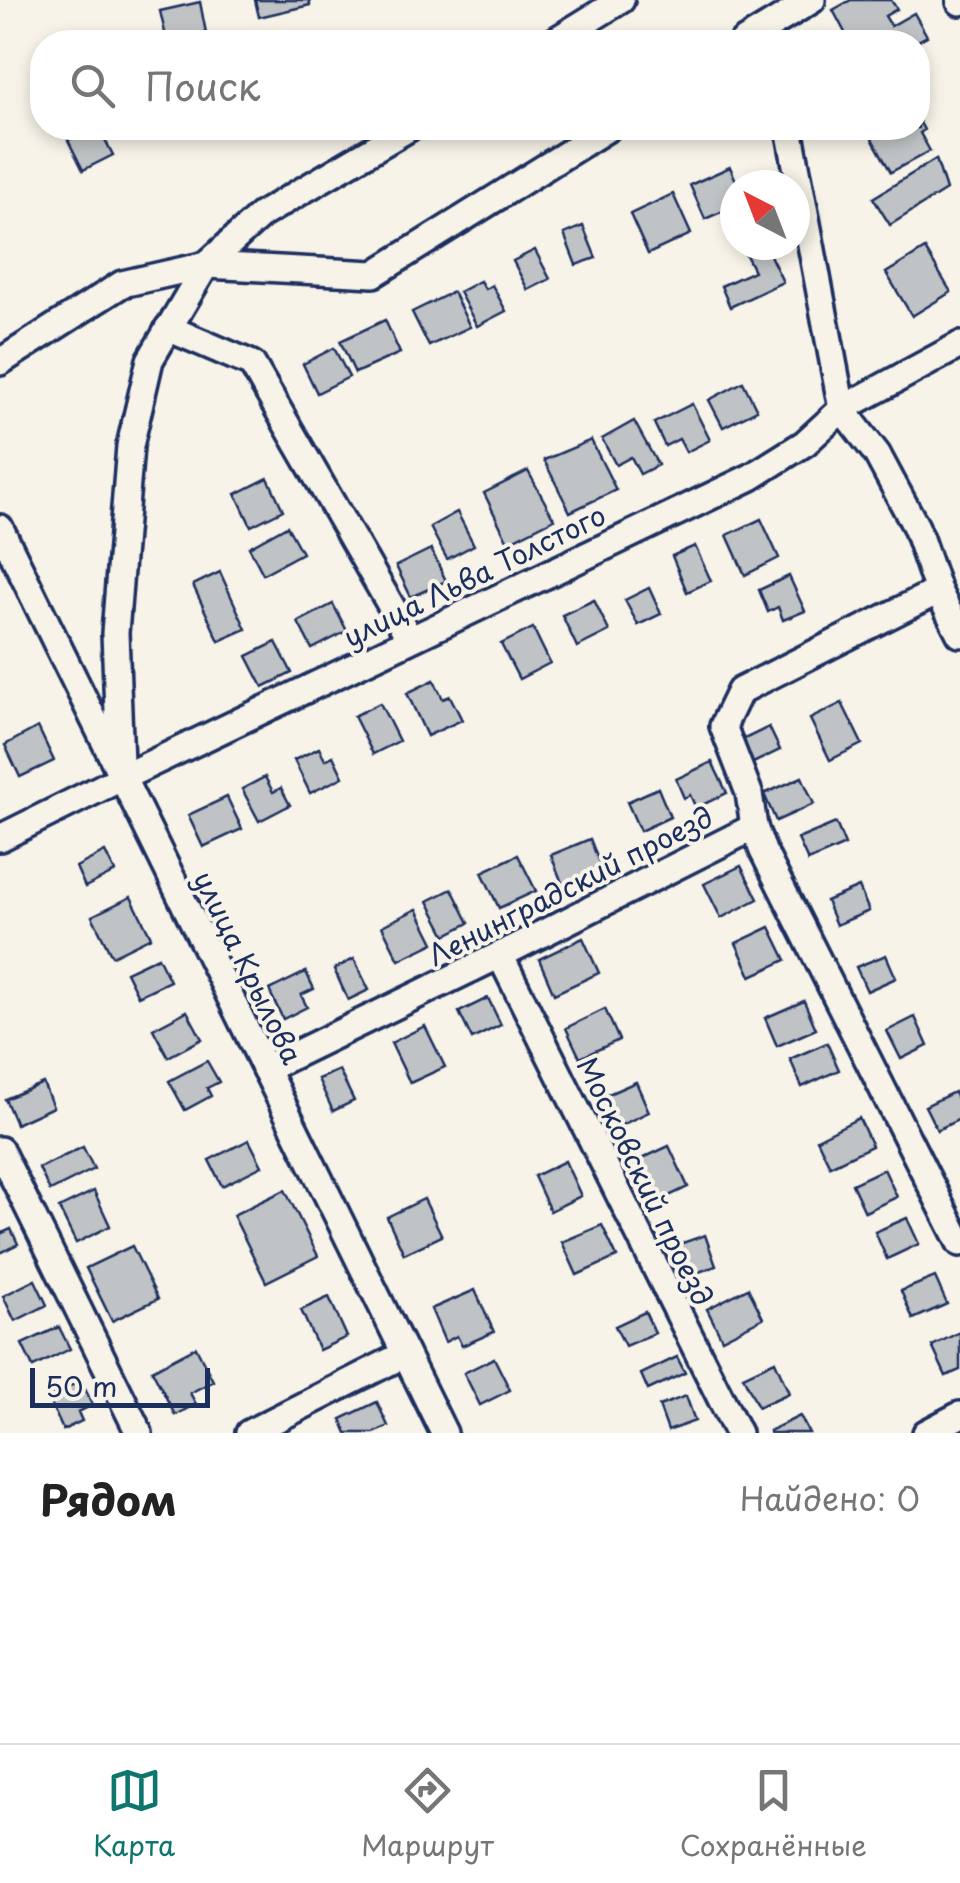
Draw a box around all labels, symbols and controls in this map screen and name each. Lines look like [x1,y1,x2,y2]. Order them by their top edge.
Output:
search box [30,30,930,140]
text: Поиск [145,57,260,114]
icon: search [65,58,120,113]
north arrow [720,170,810,260]
street label: улица Льва Толстого [336,493,612,657]
street label: Ленинградский проезд [420,794,720,976]
street label: улица Крылова [184,863,315,1071]
street label: Московский проезд [567,1049,725,1313]
scale bar [30,1363,210,1408]
text: 50 m [45,1364,118,1407]
text: Рядом [40,1467,177,1530]
text: Найдено: 0 [740,1474,920,1522]
tab: Карта [93,1763,175,1866]
tab: Маршрут [361,1763,494,1866]
tab: Сохранённые [680,1763,867,1866]

